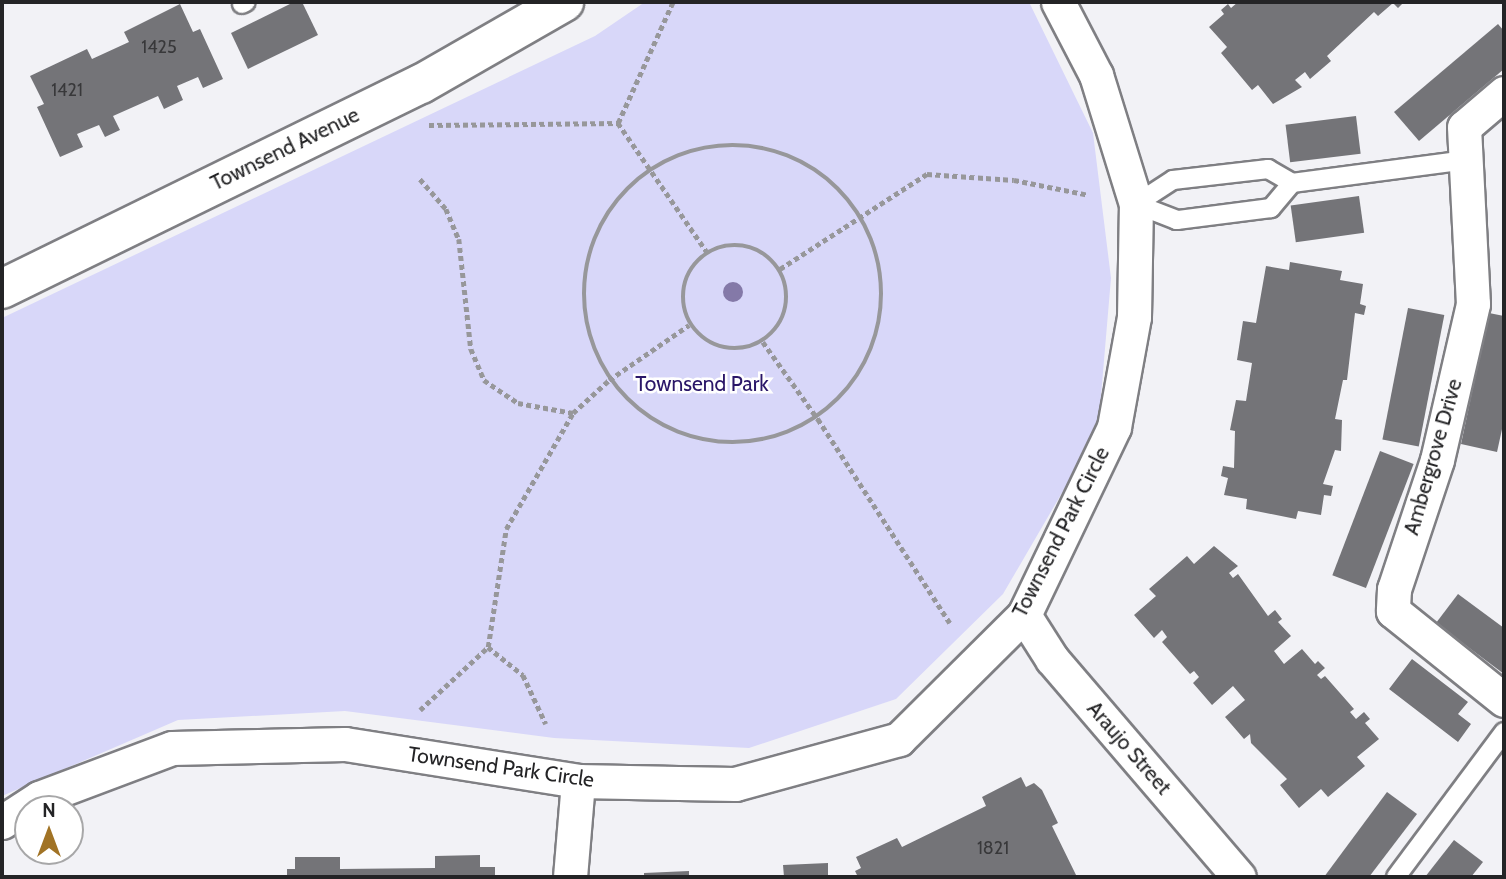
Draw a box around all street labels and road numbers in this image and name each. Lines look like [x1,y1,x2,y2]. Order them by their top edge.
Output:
street label: Townsend Avenue [207,102,363,196]
street label: Ambergrove Drive [1399,376,1467,538]
street label: Townsend Park Circle [1007,443,1115,621]
street label: Araujo Street [1082,696,1176,800]
street label: Townsend Park Circle [406,741,596,793]

